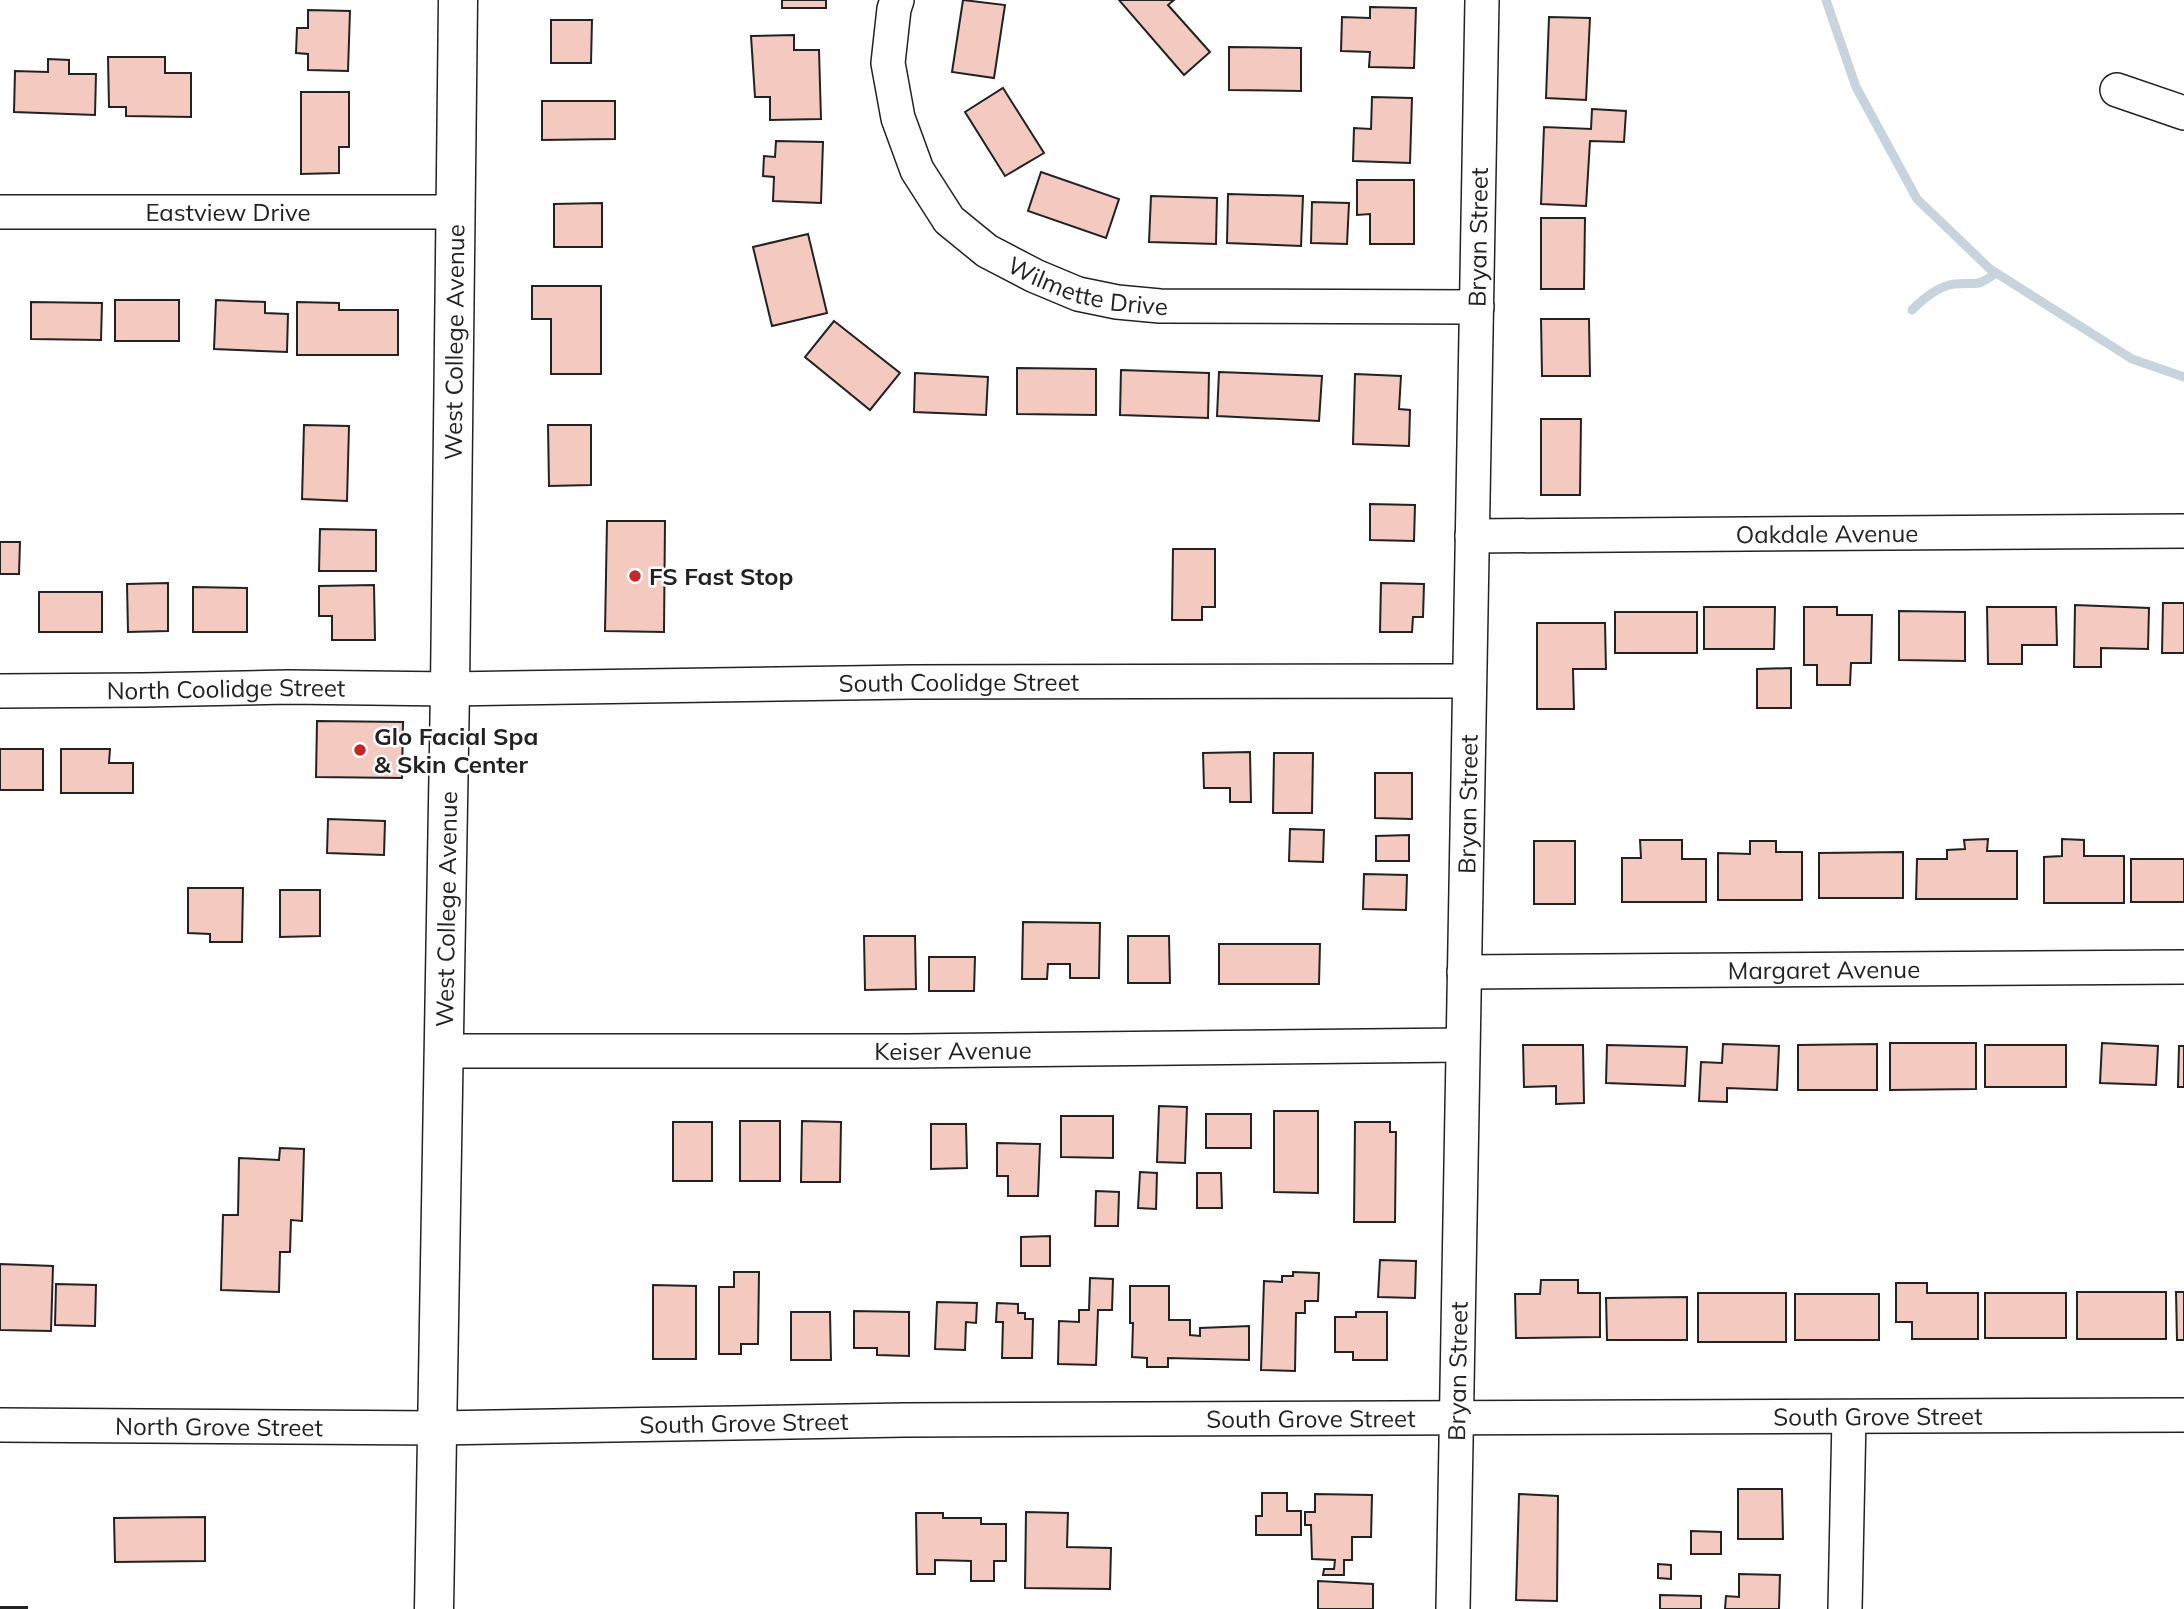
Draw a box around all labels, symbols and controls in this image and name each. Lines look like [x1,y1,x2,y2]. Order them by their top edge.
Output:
street label: Bryan Street [1461,167,1494,307]
street label: Eastview Drive [145,197,311,227]
street label: West College Avenue [438,224,470,460]
street label: Wilmette Drive [1003,249,1168,321]
street label: Oakdale Avenue [1736,518,1918,549]
place label: FS Fast Stop [649,561,793,591]
marker: FS Fast Stop [627,568,643,584]
street label: South Coolidge Street [839,667,1079,698]
street label: North Coolidge Street [106,672,346,705]
place label: Glo Facial Spa & Skin Center [374,721,538,779]
street label: Bryan Street [1451,734,1484,874]
marker: Glo Facial Spa & Skin Center [352,742,368,758]
street label: West College Avenue [429,791,463,1027]
street label: Margaret Avenue [1728,954,1920,985]
street label: Keiser Avenue [874,1035,1032,1066]
street label: Bryan Street [1441,1301,1474,1441]
street label: South Grove Street [1773,1401,1983,1432]
street label: South Grove Street [1206,1403,1416,1434]
street label: South Grove Street [639,1406,849,1440]
street label: North Grove Street [115,1411,323,1442]

